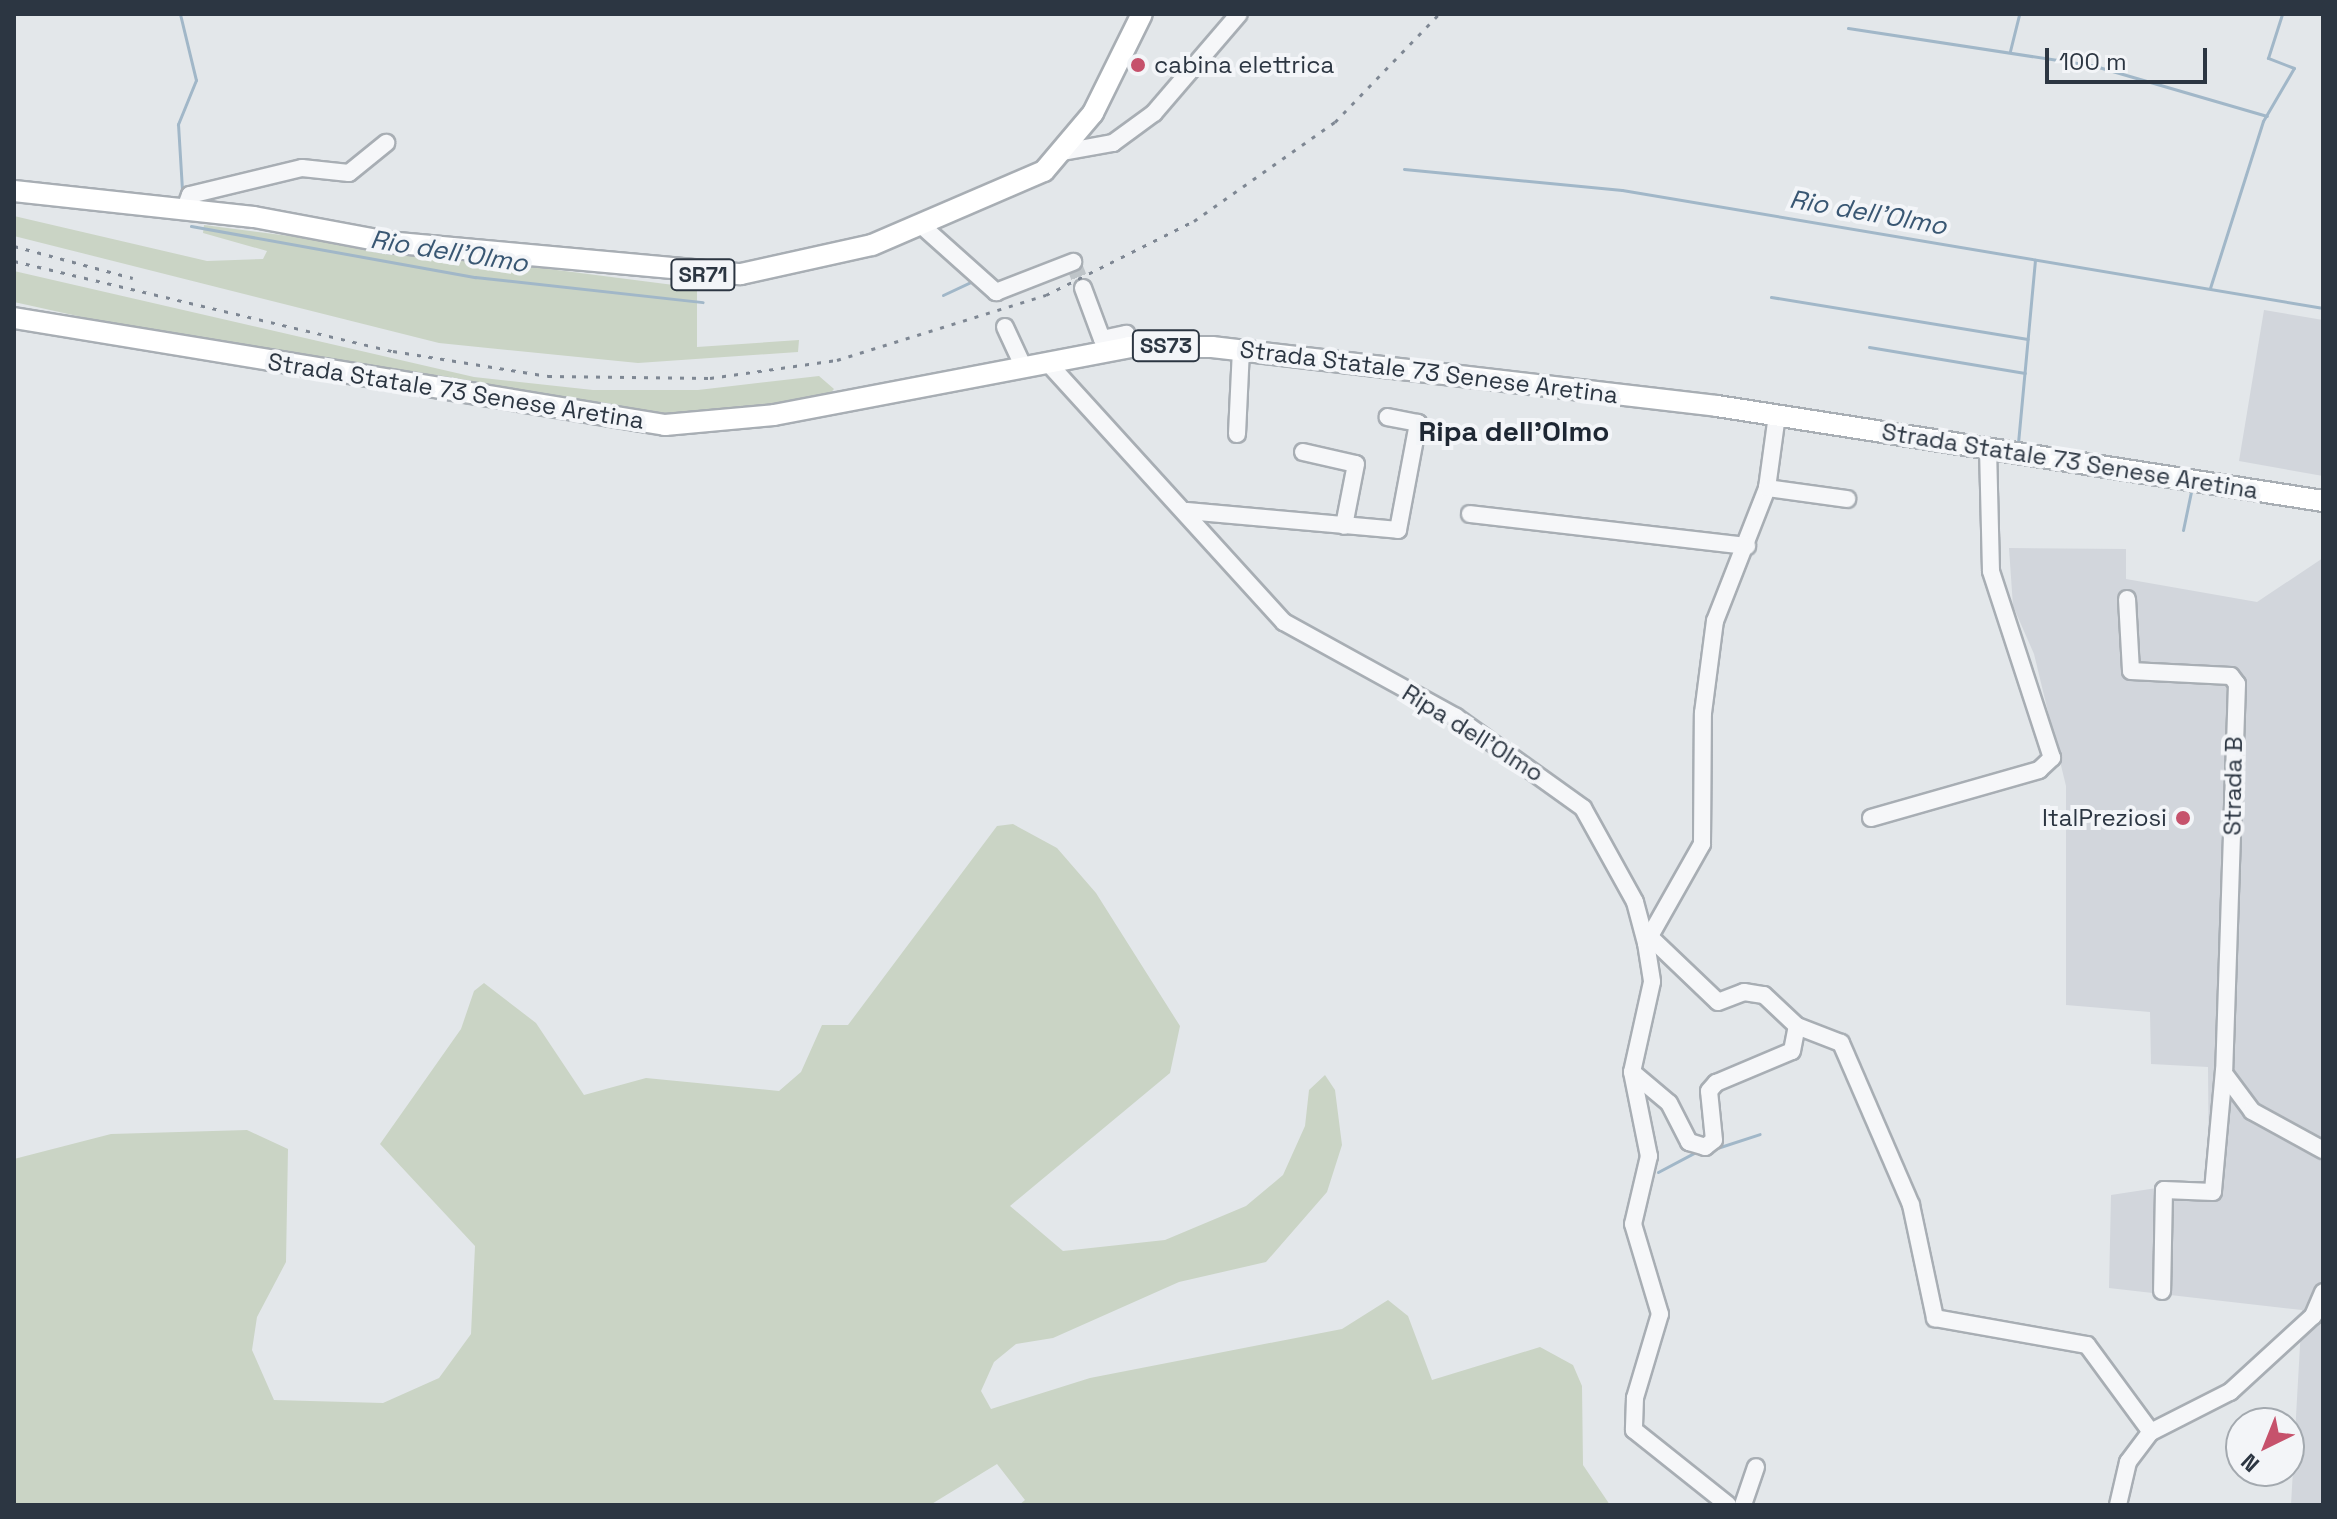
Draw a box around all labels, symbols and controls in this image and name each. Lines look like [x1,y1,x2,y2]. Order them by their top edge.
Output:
scale bar [2049,32,2211,82]
text: 100 m [2059,46,2127,77]
place label: cabina elettrica [1154,51,1334,79]
marker: cabina elettrica [1129,56,1147,74]
water label: Rio dell'Olmo [1787,184,1949,242]
water label: Rio dell'Olmo [368,224,530,280]
road number: SR71 [669,257,737,293]
road number: SS73 [1130,328,1202,364]
street label: Strada Statale 73 Senese Aretina [1238,334,1620,410]
street label: Strada Statale 73 Senese Aretina [266,347,646,435]
district label: Ripa dell'Olmo [1419,414,1609,448]
street label: Strada Statale 73 Senese Aretina [1880,417,2260,505]
street label: Ripa dell'Olmo [1397,678,1549,788]
street label: Strada B [2218,736,2248,836]
place label: ItalPreziosi [2042,804,2167,832]
marker: ItalPreziosi [2174,809,2192,827]
north arrow [2225,1407,2305,1487]
text: N [2235,1448,2265,1478]

